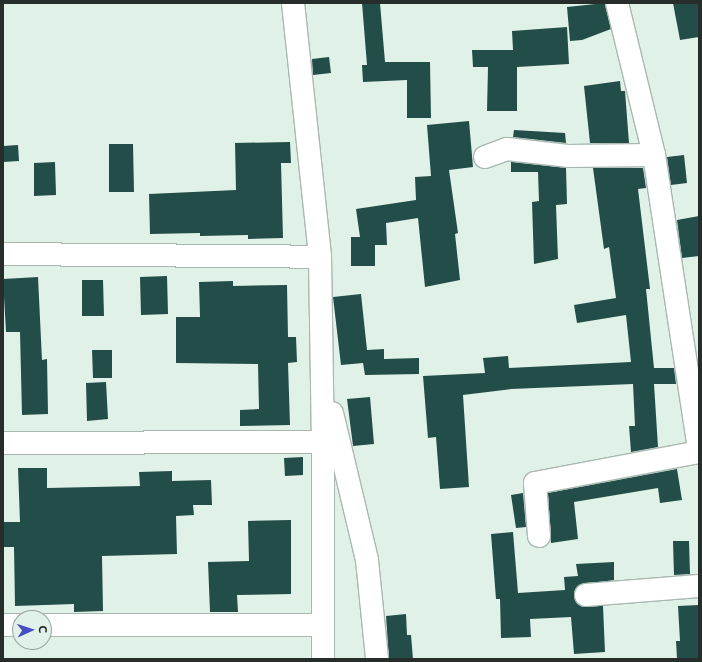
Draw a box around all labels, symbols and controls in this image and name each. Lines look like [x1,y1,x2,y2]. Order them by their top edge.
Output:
north arrow [12,610,52,650]
text: С [37,625,50,633]

